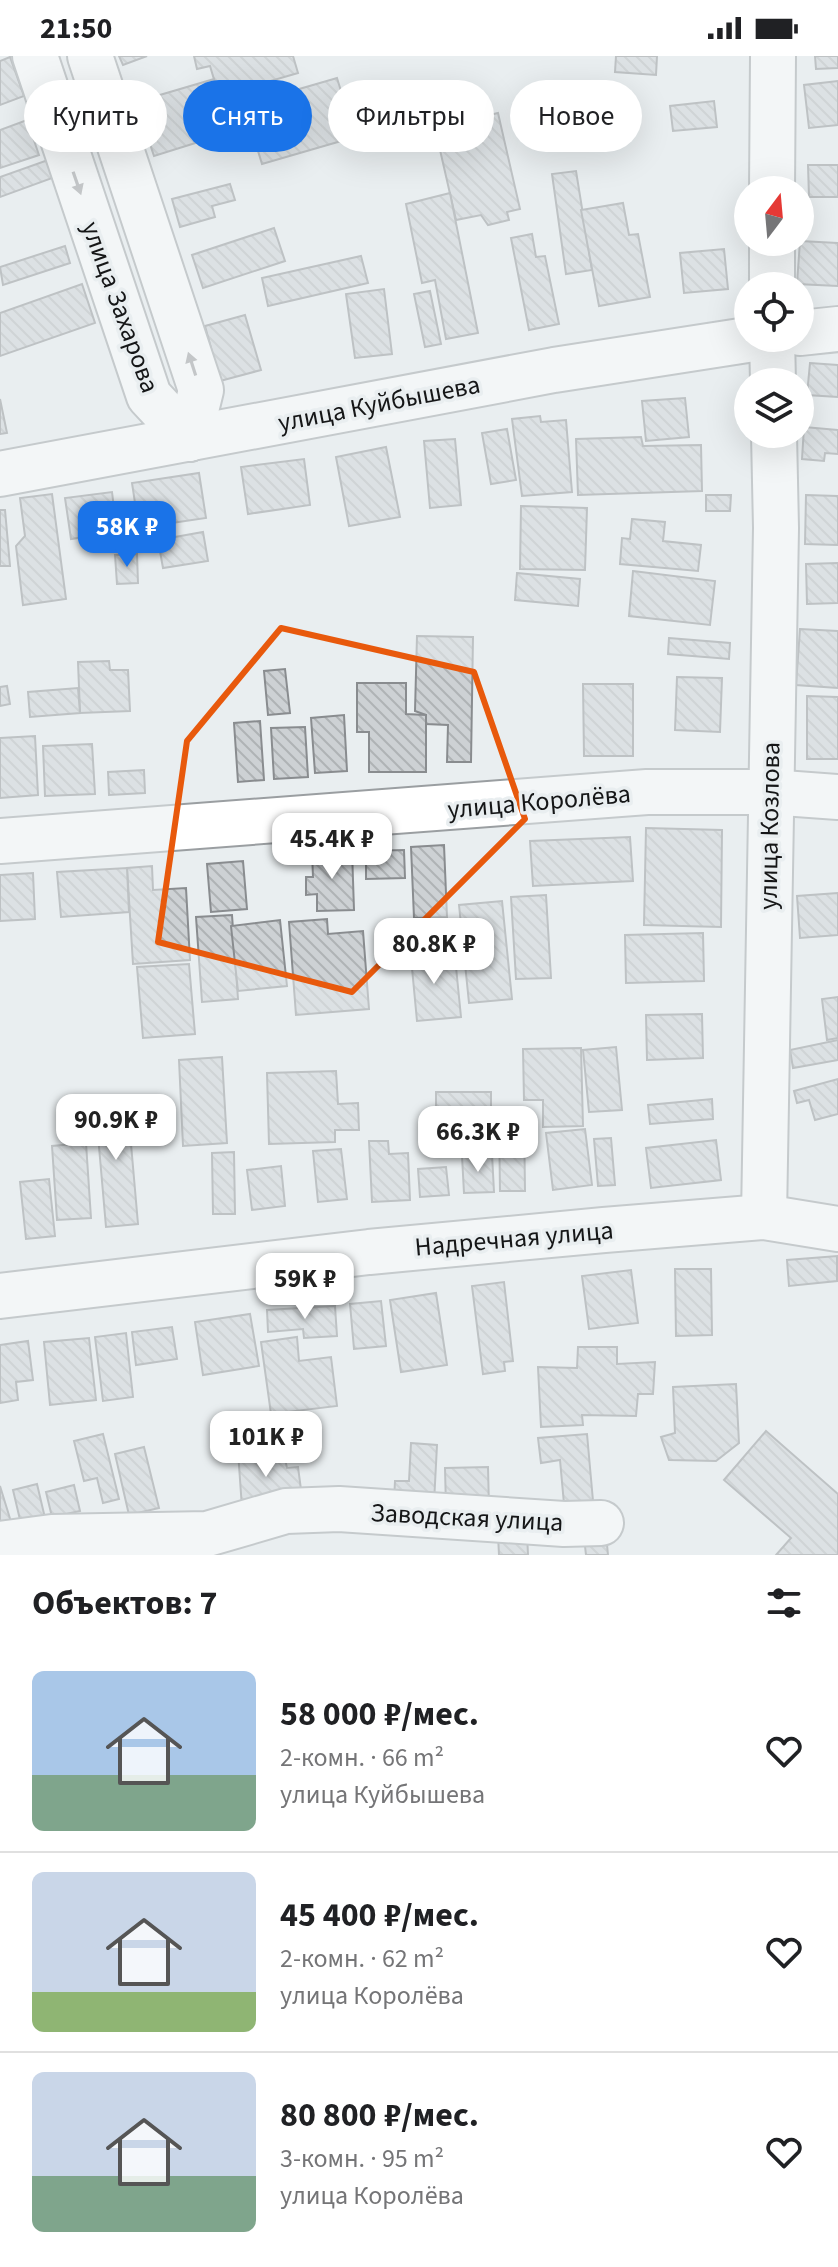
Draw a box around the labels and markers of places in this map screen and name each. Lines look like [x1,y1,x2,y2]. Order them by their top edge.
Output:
pin: 58K ₽ [71,501,183,569]
pin: 45.4K ₽ [258,813,406,881]
pin: 80.8K ₽ [360,918,508,986]
pin: 90.9K ₽ [42,1094,190,1162]
pin: 66.3K ₽ [404,1106,552,1174]
pin: 59K ₽ [249,1253,361,1321]
pin: 101K ₽ [201,1411,331,1479]

